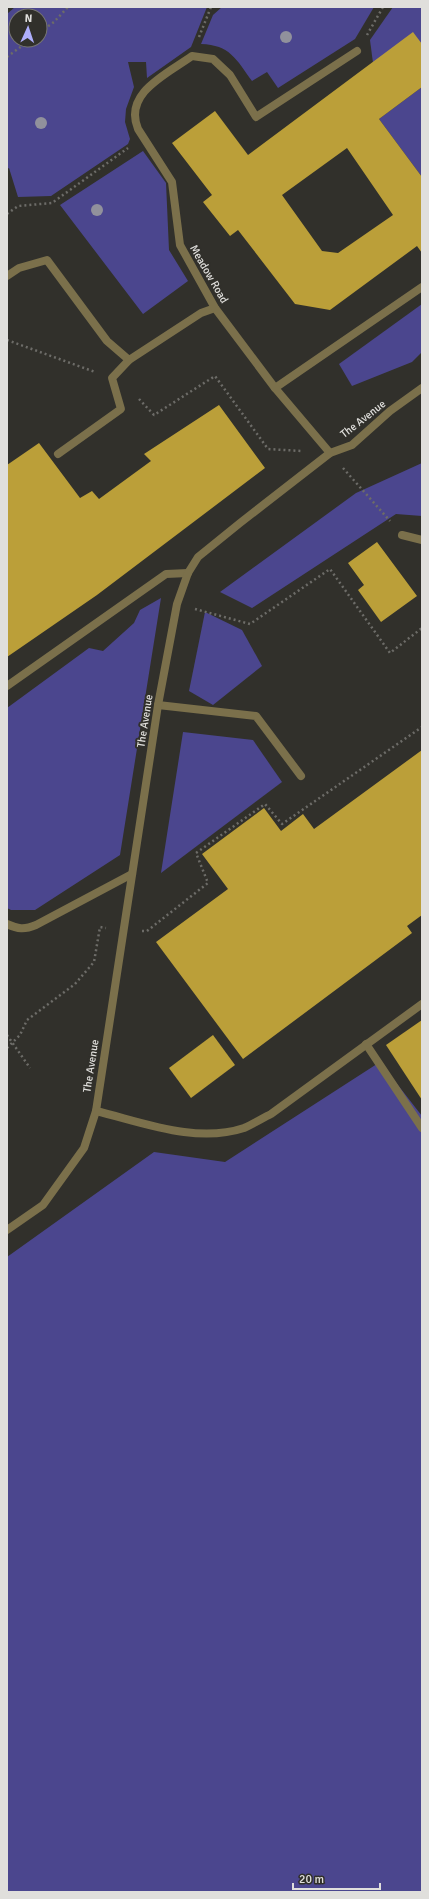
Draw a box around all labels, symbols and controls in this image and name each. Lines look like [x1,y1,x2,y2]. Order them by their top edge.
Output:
north arrow [8,8,48,48]
text: N [24,12,33,25]
street label: Meadow Road [187,242,231,306]
street label: The Avenue [338,397,388,441]
street label: The Avenue [134,693,156,749]
street label: The Avenue [80,1038,102,1094]
scale bar [293,1865,380,1891]
text: 20 m [299,1872,324,1887]

